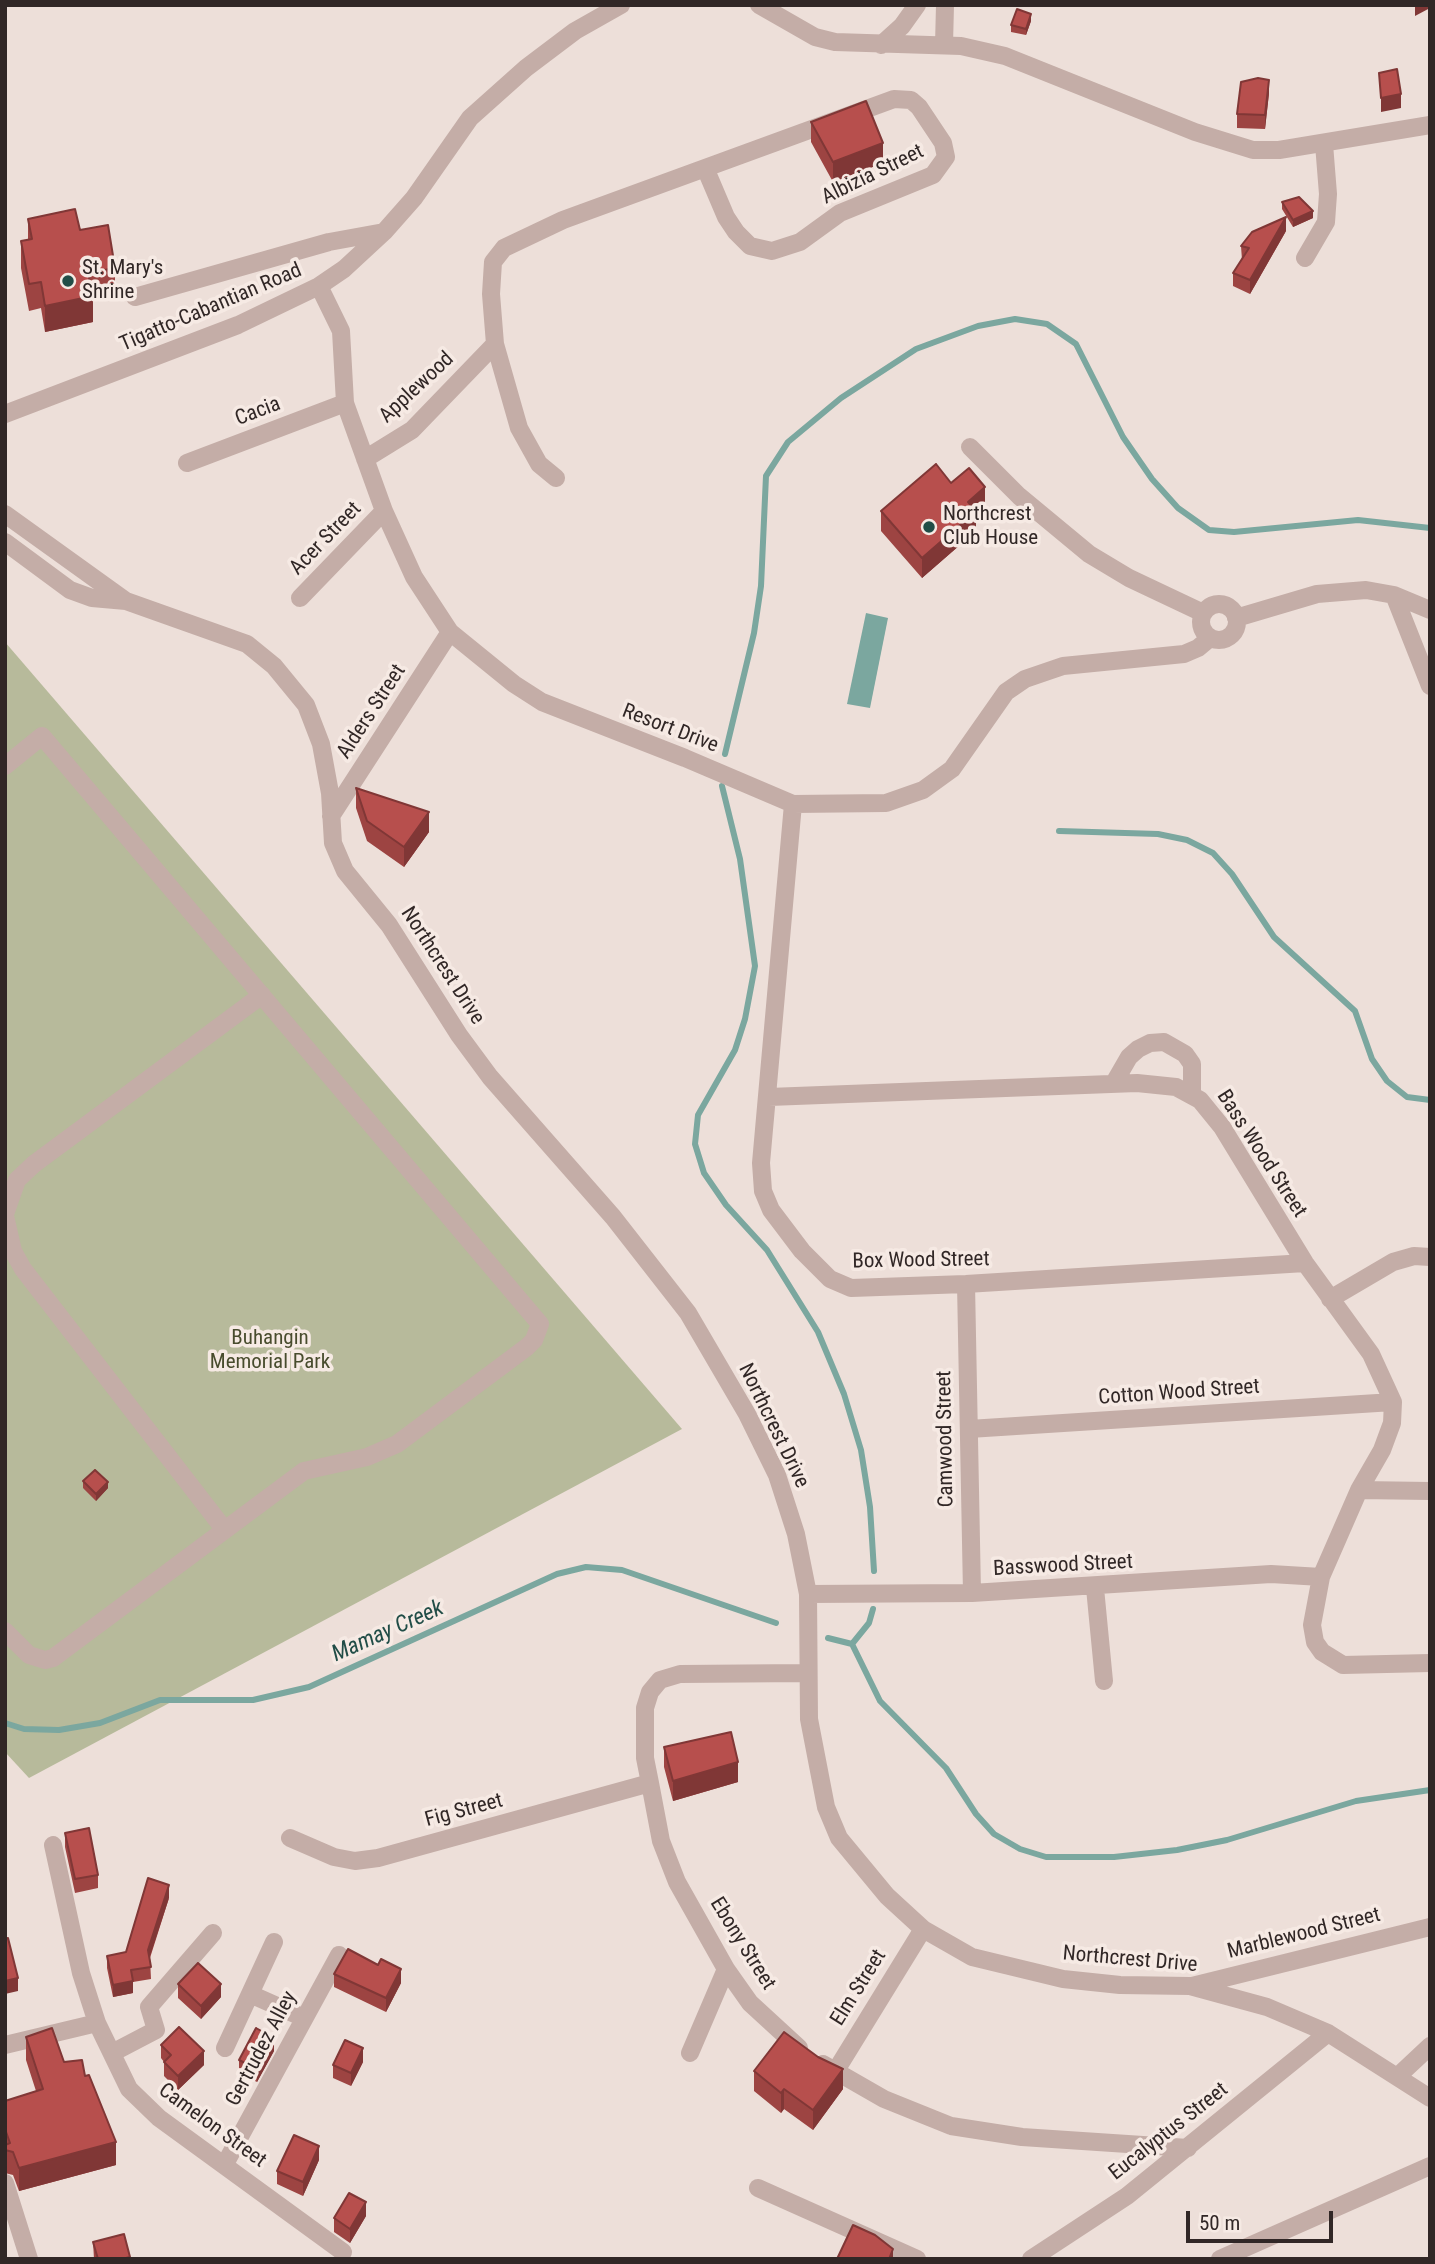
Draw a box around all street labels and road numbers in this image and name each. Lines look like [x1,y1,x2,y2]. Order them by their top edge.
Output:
street label: Albizia Street [818,140,928,210]
street label: Tigatto-Cabantian Road [116,258,306,358]
street label: Applewood [375,347,459,429]
street label: Cacia [232,392,284,432]
street label: Acer Street [285,497,367,581]
street label: Alders Street [332,660,412,764]
street label: Resort Drive [618,699,722,759]
street label: Northcrest Drive [395,902,489,1030]
street label: Bass Wood Street [1210,1086,1312,1222]
street label: Box Wood Street [852,1247,990,1275]
street label: Northcrest Drive [732,1360,814,1492]
street label: Camwood Street [932,1370,960,1508]
street label: Cotton Wood Street [1098,1375,1260,1411]
street label: Basswood Street [993,1550,1133,1582]
street label: Fig Street [422,1789,506,1833]
street label: Ebony Street [704,1893,780,1995]
street label: Marblewood Street [1225,1903,1383,1965]
street label: Northcrest Drive [1062,1942,1198,1978]
street label: Elm Street [826,1945,892,2031]
street label: Gertrudez Alley [221,1987,303,2111]
street label: Camelon Street [153,2078,271,2174]
street label: Eucalyptus Street [1104,2078,1234,2186]

